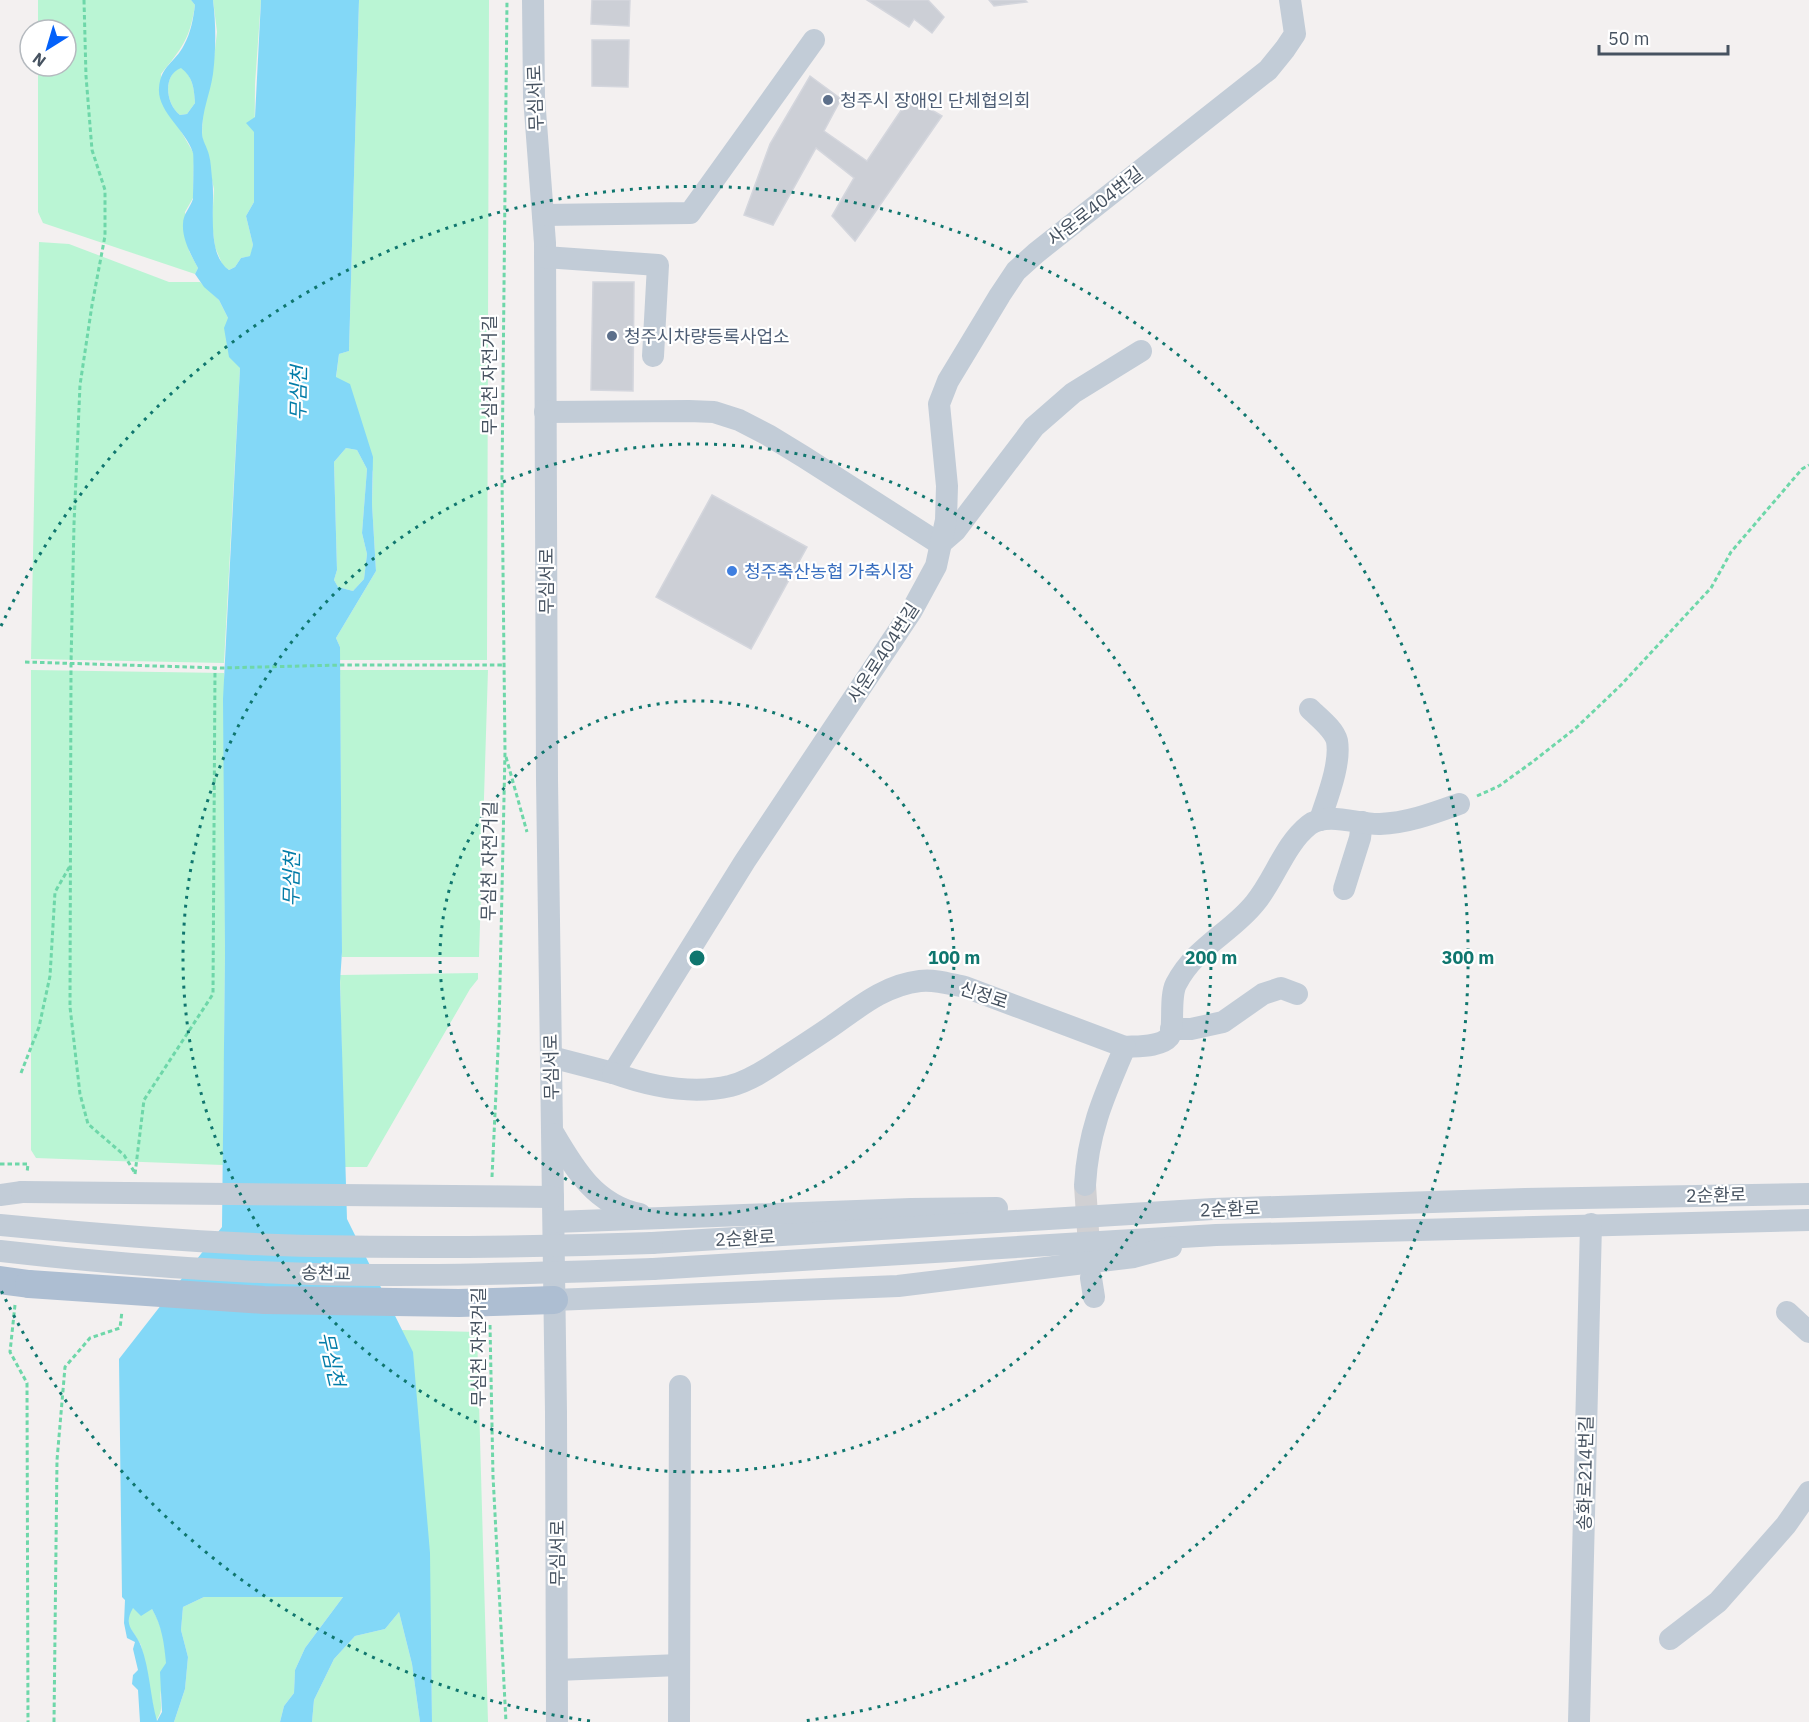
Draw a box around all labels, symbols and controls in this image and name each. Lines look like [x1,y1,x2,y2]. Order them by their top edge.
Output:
north arrow [18,18,78,78]
scale bar [1599,18,1728,56]
text: 50 m [1608,27,1650,50]
text: N [28,49,50,71]
street label: 무심서로 [522,64,548,132]
place label: 청주시 장애인 단체협의회 [840,89,1031,112]
marker: 청주시 장애인 단체협의회 [821,93,835,107]
street label: 사운로404번길 [1043,161,1147,251]
street label: 무심천 자전거길 [478,315,501,435]
place label: 청주시차량등록사업소 [624,325,790,348]
marker: 청주시차량등록사업소 [605,329,619,343]
water label: 무심천 [284,363,312,421]
street label: 무심서로 [535,548,558,614]
place label: 청주축산농협 가축시장 [744,560,914,583]
marker: 청주축산농협 가축시장 [725,564,739,578]
street label: 사운로404번길 [842,598,924,708]
street label: 무심천 자전거길 [476,801,502,921]
water label: 무심천 [277,849,305,907]
text: 100 m [928,946,980,969]
text: 200 m [1185,946,1237,969]
text: 300 m [1442,946,1494,969]
centre of rings [687,948,707,968]
street label: 신정로 [957,976,1011,1014]
street label: 무심서로 [539,1034,563,1100]
street label: 2순환로 [1686,1183,1746,1207]
street label: 2순환로 [1199,1196,1261,1222]
street label: 2순환로 [714,1225,776,1251]
street label: 송천교 [301,1261,351,1285]
street label: 무심천 자전거길 [467,1287,490,1407]
water label: 무심천 [313,1329,352,1391]
street label: 송화로214번길 [1572,1415,1598,1531]
street label: 무심서로 [546,1520,569,1586]

